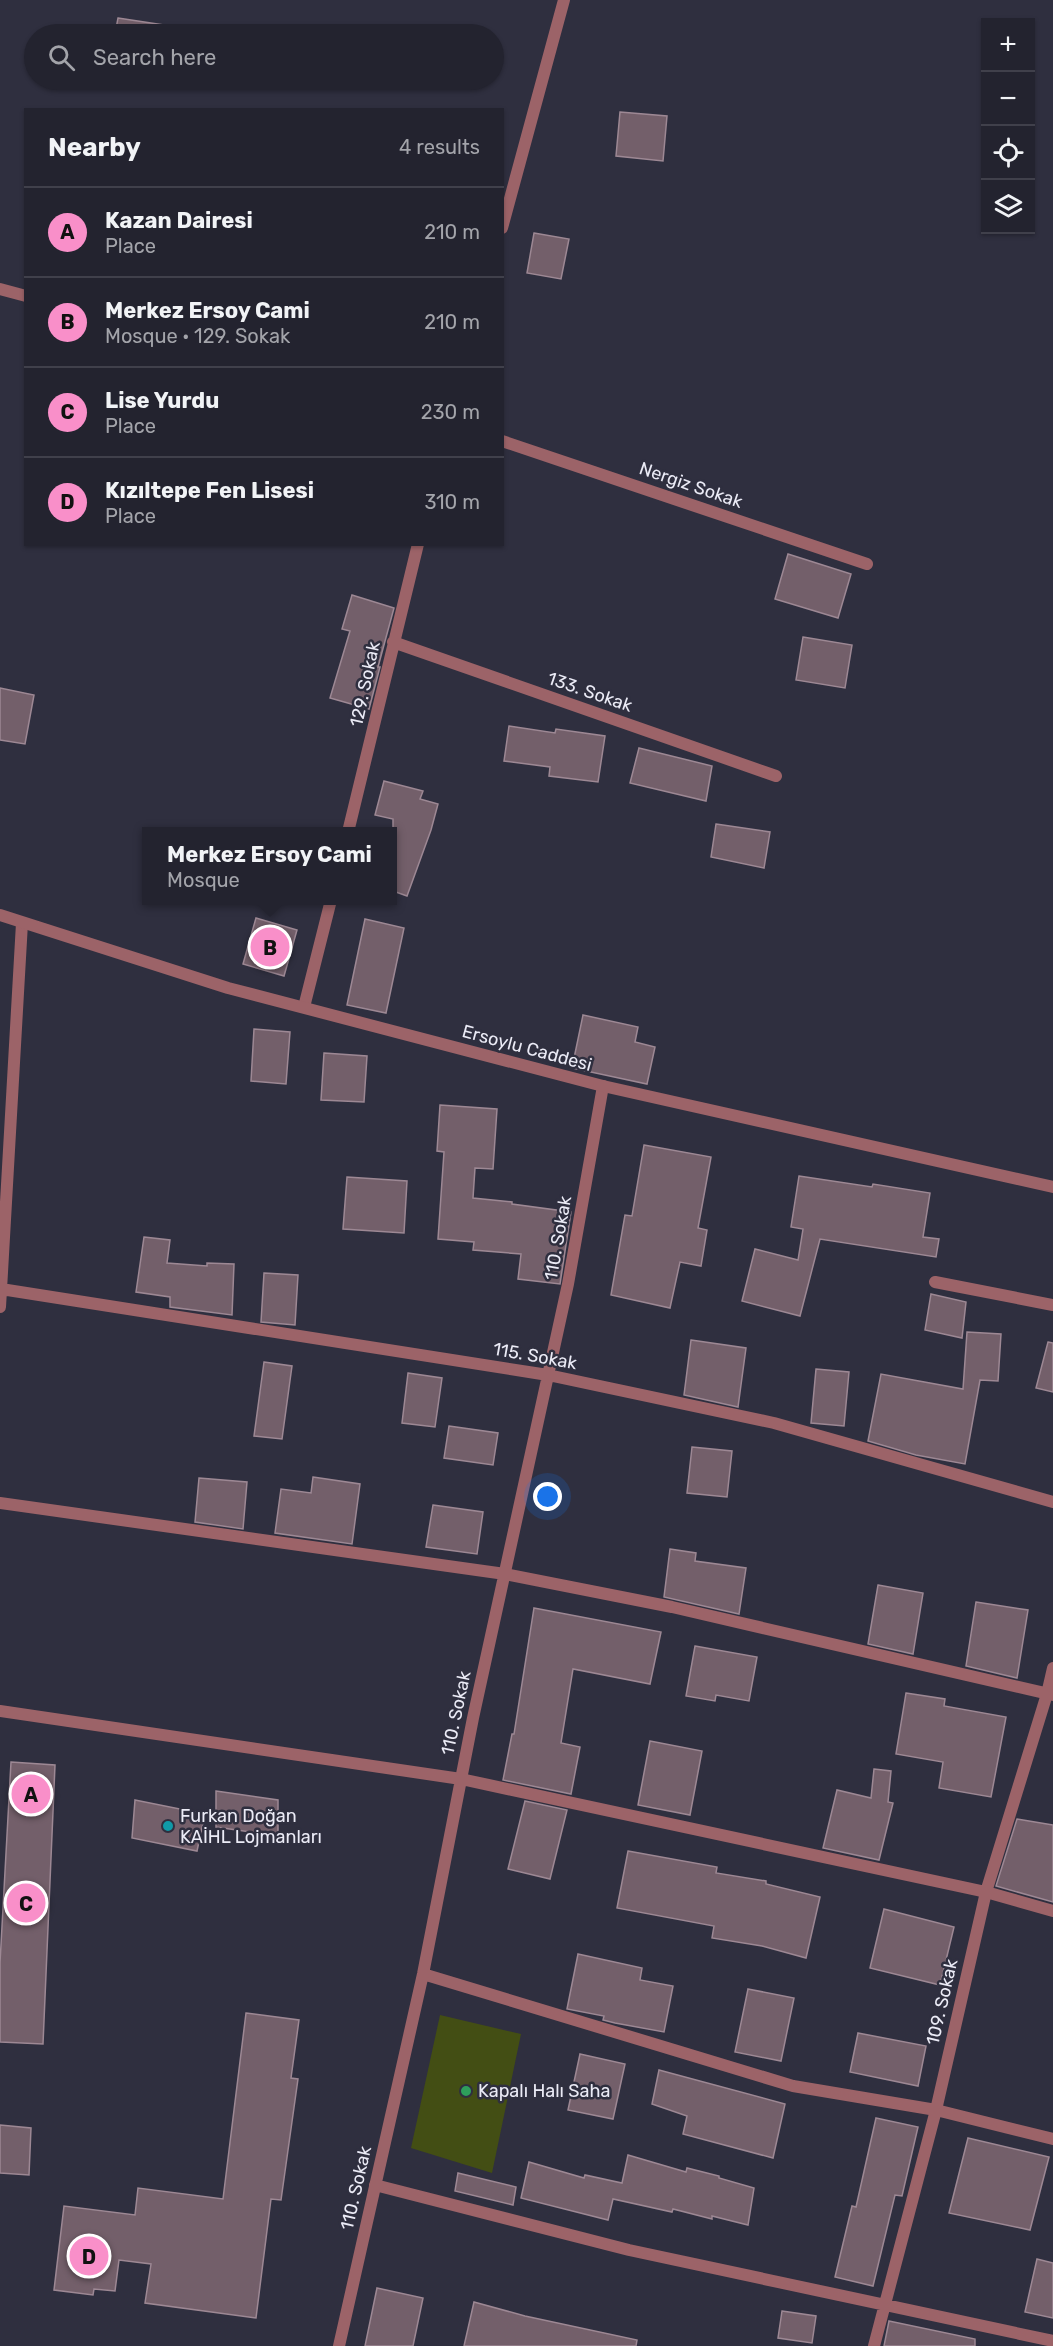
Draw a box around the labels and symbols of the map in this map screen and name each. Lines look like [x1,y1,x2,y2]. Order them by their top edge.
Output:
street label: Nergiz Sokak [636,457,746,513]
street label: 129. Sokak [345,639,385,729]
street label: 133. Sokak [545,667,636,717]
pin: B [250,924,290,970]
street label: Ersoylu Caddesi [460,1020,594,1076]
street label: 110. Sokak [540,1193,576,1282]
street label: 115. Sokak [491,1338,579,1374]
your location [533,1482,562,1511]
street label: 110. Sokak [436,1668,476,1757]
pin: A [12,1772,51,1816]
place label: Furkan Doğan KAİHL Lojmanları [180,1805,322,1848]
marker: Furkan Doğan KAİHL Lojmanları [161,1819,175,1833]
pin: C [6,1880,46,1926]
street label: 109. Sokak [921,1956,963,2047]
place label: Kapalı Halı Saha [478,2080,610,2102]
marker: Kapalı Halı Saha [459,2084,473,2098]
street label: 110. Sokak [336,2143,376,2232]
pin: D [70,2234,109,2278]

